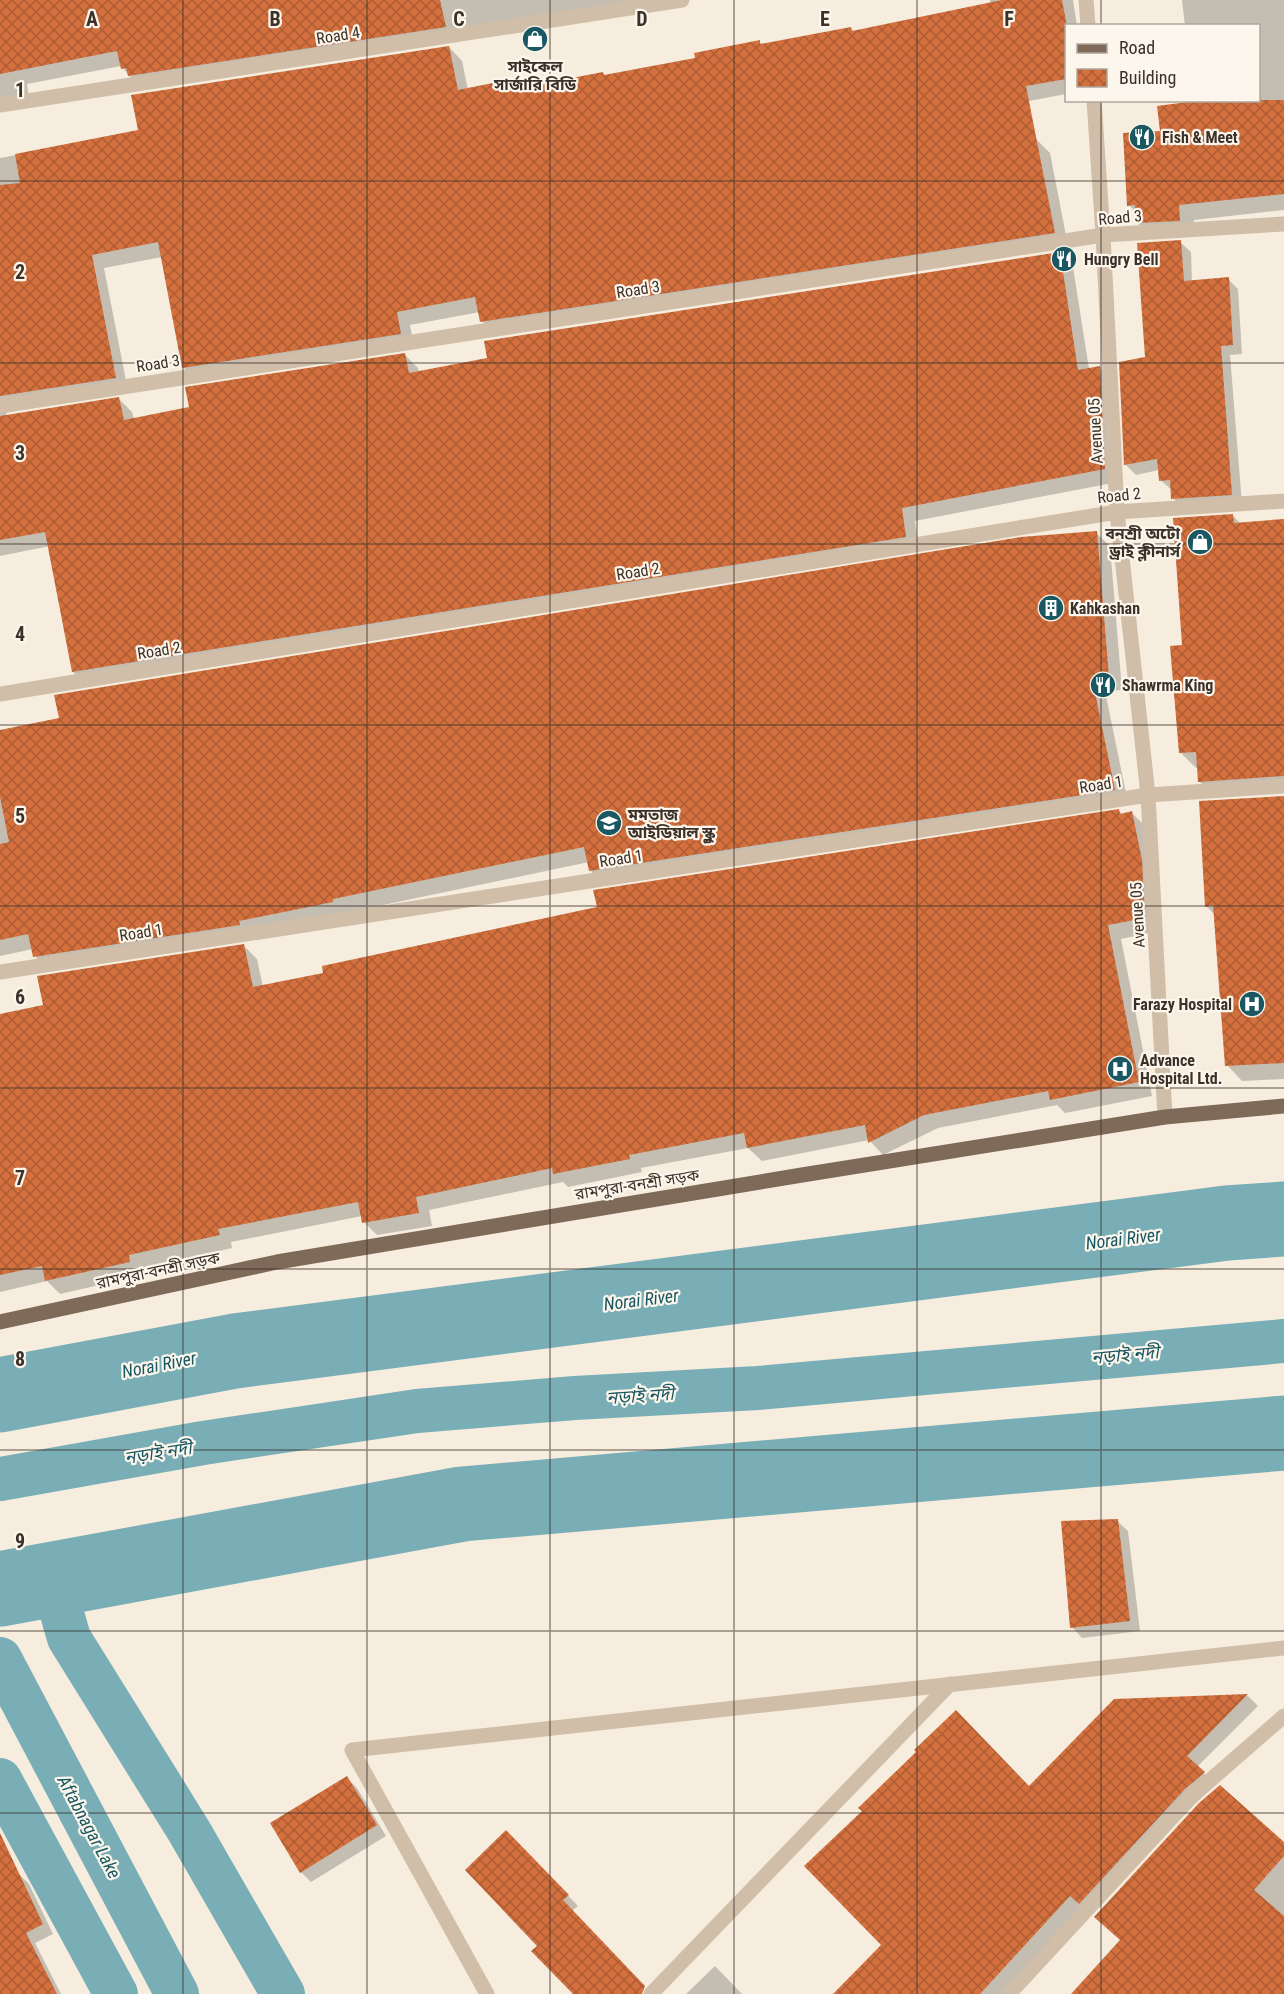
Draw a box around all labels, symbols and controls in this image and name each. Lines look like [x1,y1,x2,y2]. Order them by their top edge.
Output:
text: A [86,7,98,31]
text: B [269,7,281,31]
text: C [453,7,465,31]
text: D [636,7,648,31]
text: E [820,7,830,31]
text: F [1004,7,1014,31]
street label: Road 4 [315,23,361,48]
shop icon: সাইকেল সার্জারি বিডি [520,24,550,54]
legend [1065,24,1260,102]
text: Road [1119,37,1155,58]
place label: সাইকেল সার্জারি বিডি [493,57,576,94]
text: Building [1119,67,1176,88]
text: 1 [15,78,25,102]
restaurant icon: Fish & Meet [1127,122,1157,152]
place label: Fish & Meet [1162,128,1238,147]
street label: Road 3 [1097,206,1143,229]
restaurant icon: Hungry Bell [1049,244,1079,274]
place label: Hungry Bell [1084,250,1159,269]
text: 2 [15,260,25,284]
street label: Road 3 [615,277,661,302]
street label: Road 3 [135,351,181,376]
street label: Avenue 05 [1084,398,1107,464]
text: 3 [15,441,25,465]
street label: Road 2 [1096,484,1142,507]
place label: বনশ্রী অটো ড্রাই ক্লীনার্স [1104,524,1182,562]
shop icon: বনশ্রী অটো ড্রাই ক্লীনার্স [1185,527,1215,557]
street label: Road 2 [615,559,661,584]
building icon: Kahkashan [1036,593,1066,623]
place label: Kahkashan [1070,599,1140,618]
text: 4 [15,622,25,646]
street label: Road 2 [136,638,182,663]
restaurant icon: Shawrma King [1088,670,1118,700]
place label: Shawrma King [1122,676,1213,695]
street label: Road 1 [1078,772,1124,797]
text: 5 [15,804,25,828]
place label: মমতাজ আইডিয়াল স্কুল [627,805,716,844]
school or university icon: মমতাজ আইডিয়াল স্কুল [594,808,624,838]
street label: Road 1 [598,846,644,871]
street label: Avenue 05 [1126,882,1149,948]
street label: Road 1 [118,920,164,945]
text: 6 [15,985,25,1009]
hospital icon: Farazy Hospital [1237,989,1267,1019]
place label: Farazy Hospital [1133,995,1232,1014]
place label: Advance Hospital Ltd. [1140,1051,1222,1088]
hospital icon: Advance Hospital Ltd. [1105,1054,1135,1084]
street label: রামপুরা-বনশ্রী সড়ক [572,1165,702,1204]
text: 7 [15,1166,25,1190]
water label: Norai River [1084,1223,1162,1254]
street label: রামপুরা-বনশ্রী সড়ক [94,1248,223,1293]
water label: Norai River [602,1284,680,1315]
water label: নড়াই নদী [1090,1341,1163,1368]
text: 8 [15,1347,25,1371]
water label: Norai River [120,1347,198,1382]
water label: নড়াই নদী [605,1382,678,1408]
water label: নড়াই নদী [123,1436,196,1468]
text: 9 [15,1529,25,1553]
water label: Aftabnagar Lake [53,1771,125,1882]

